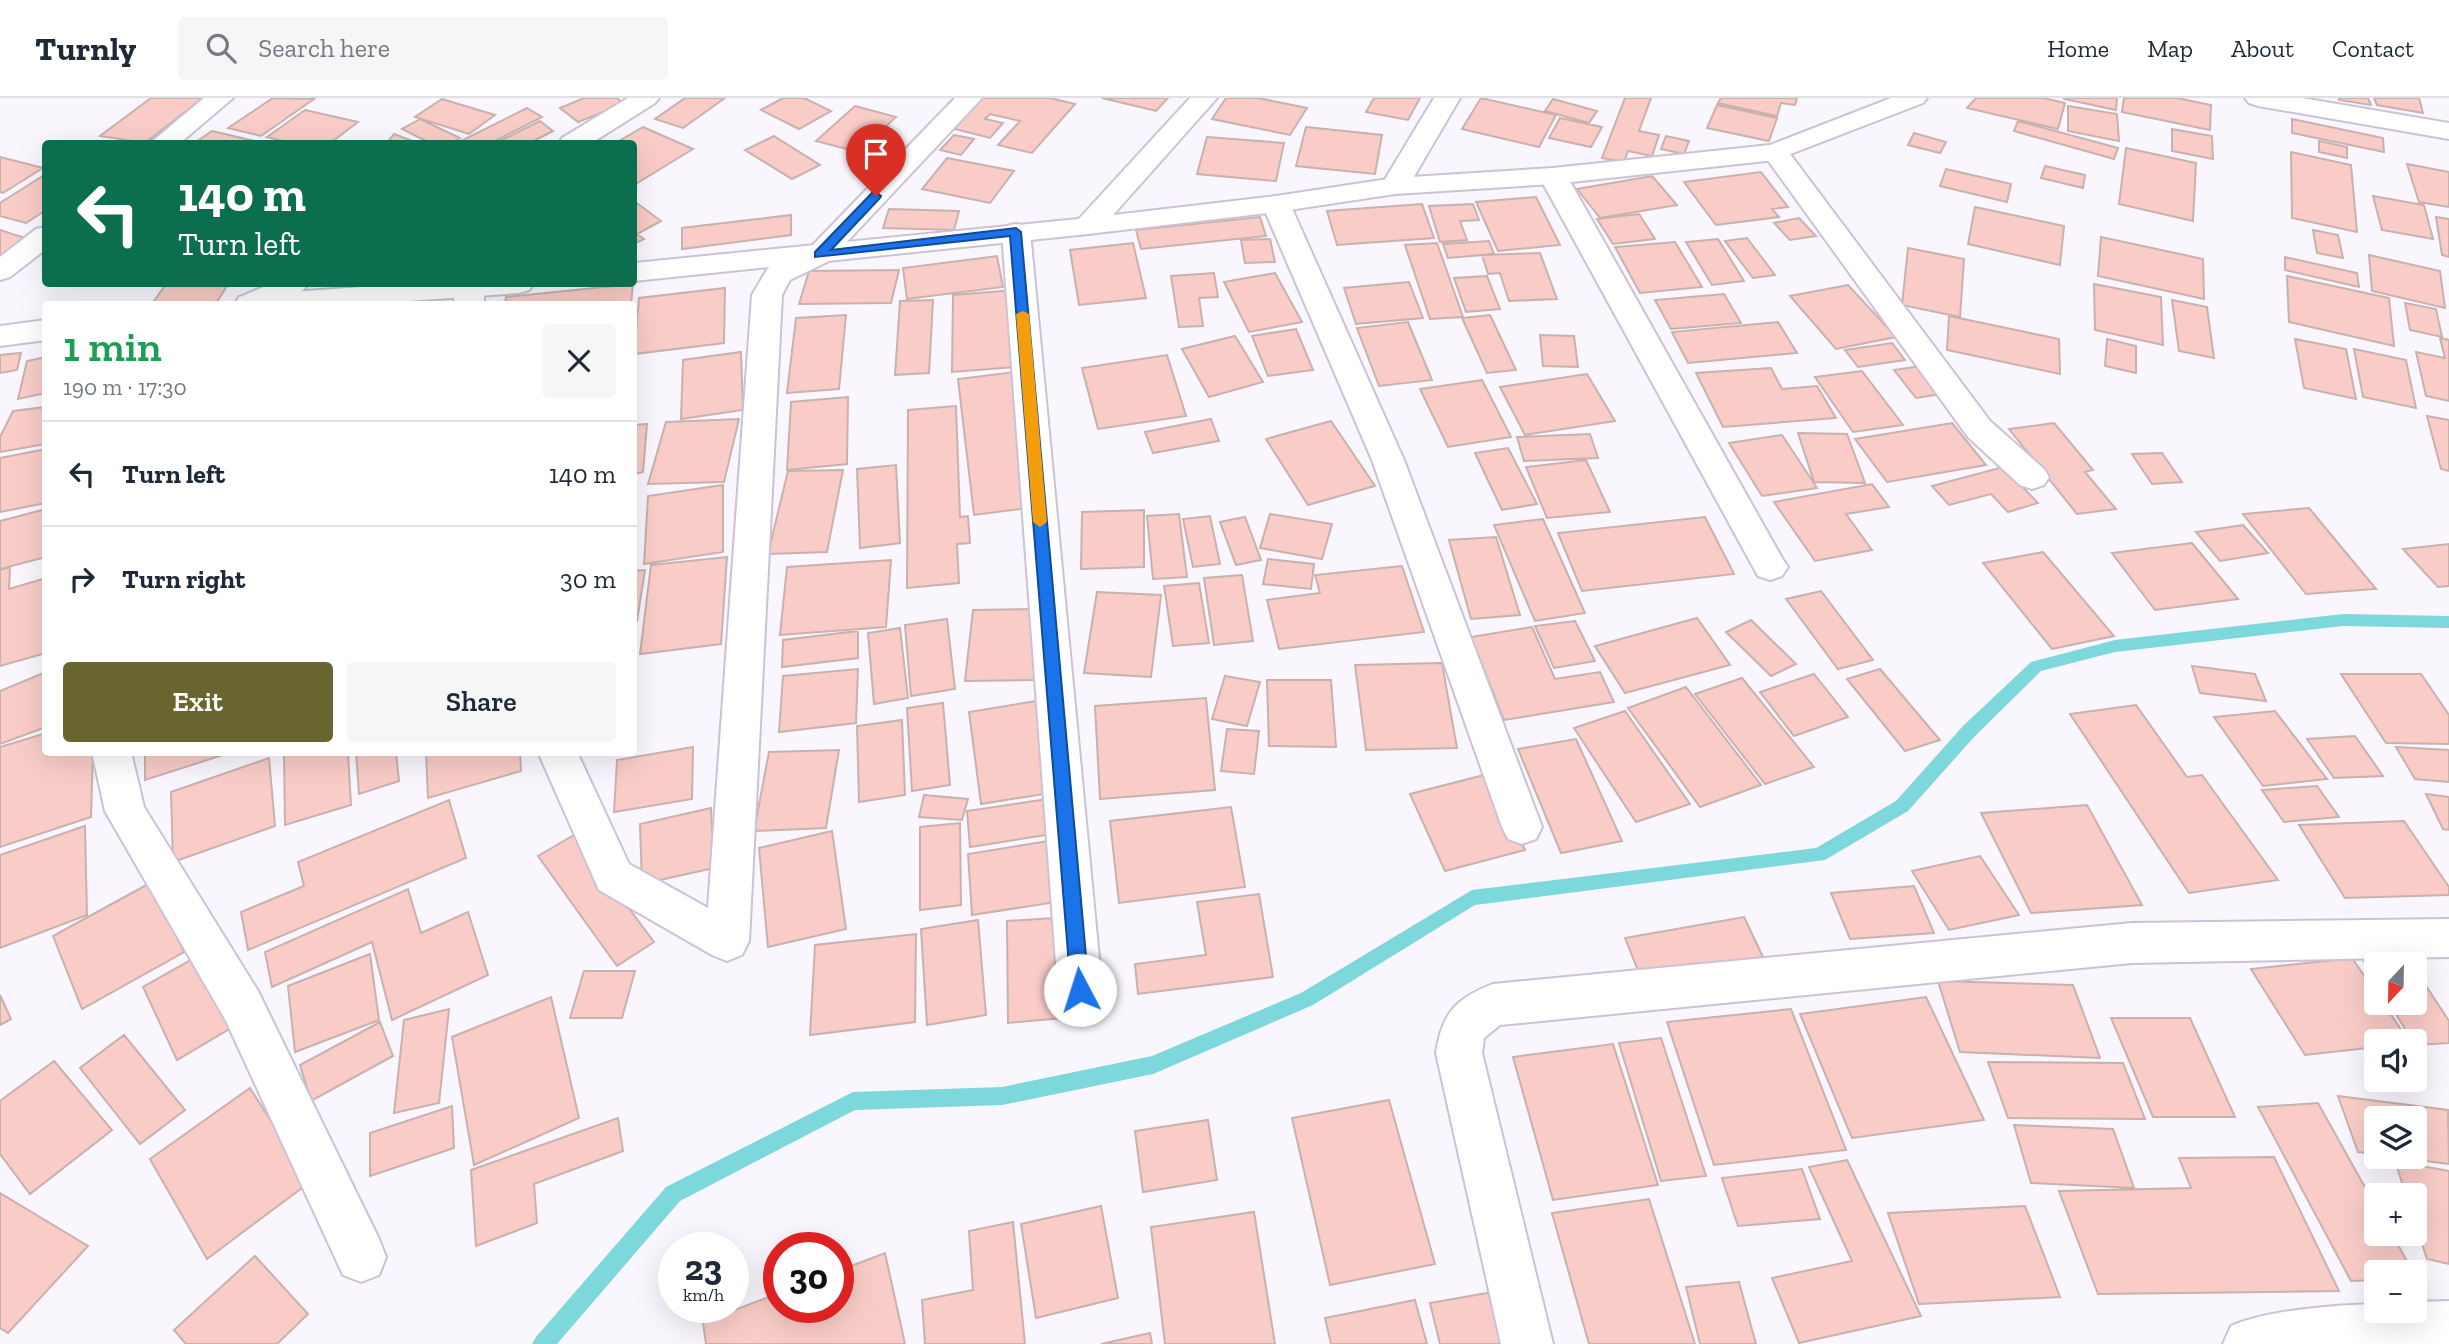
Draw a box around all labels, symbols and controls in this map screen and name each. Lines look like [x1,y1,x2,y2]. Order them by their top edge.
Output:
search box [178,17,668,80]
text: Turnly [35,29,136,68]
icon: search [202,29,240,67]
text: Search here [258,32,390,64]
text: Home [2047,34,2109,63]
text: Map [2147,34,2193,63]
text: About [2231,34,2294,63]
text: Contact [2332,34,2414,63]
pin [846,124,906,196]
icon: arrive [857,135,895,173]
text: 140 m [178,165,306,224]
icon: left [63,168,154,259]
text: Turn left [178,225,300,263]
text: 1 min [63,321,162,372]
button: close [542,324,616,398]
text: 190 m · 17:30 [63,373,187,401]
icon: left [63,455,101,493]
text: Turn left [122,458,225,490]
text: 140 m [549,458,616,490]
icon: right [63,560,101,598]
text: Turn right [122,563,245,595]
text: 30 m [560,563,616,595]
button: Exit [63,662,333,742]
button: Share [347,662,616,742]
north arrow [2364,952,2427,1015]
map controls [2364,952,2427,1323]
position arrow [1043,953,1117,1027]
button: sound [2364,1029,2427,1092]
button: layers [2364,1106,2427,1169]
button: + [2364,1183,2427,1246]
speed limit sign: 30 [763,1232,854,1323]
text: 23 [685,1247,722,1289]
button: − [2364,1260,2427,1323]
text: km/h [683,1284,724,1306]

